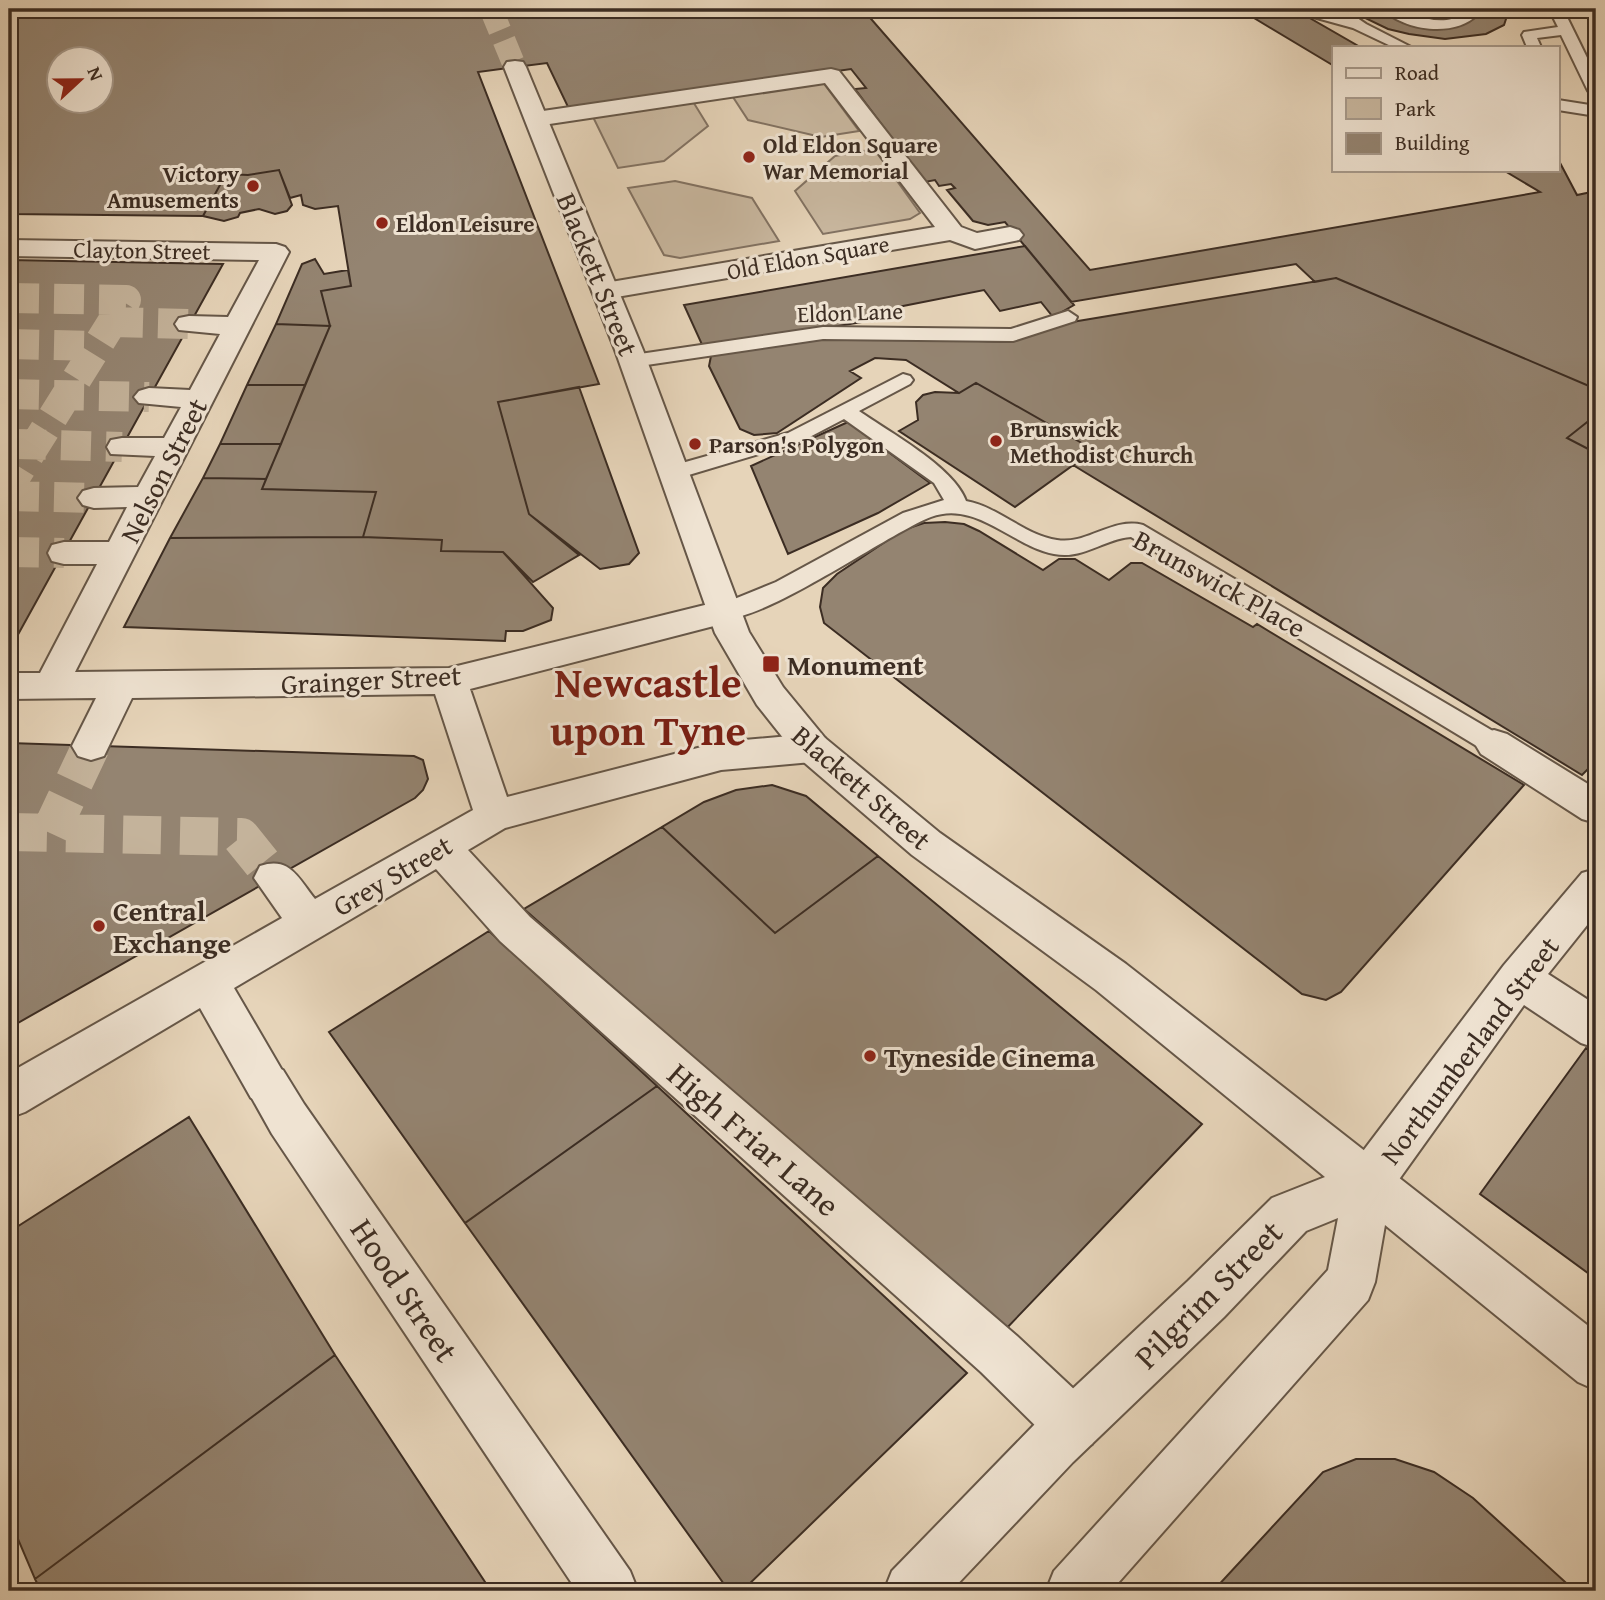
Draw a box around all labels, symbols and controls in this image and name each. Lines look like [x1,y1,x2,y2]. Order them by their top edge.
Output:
north arrow [46,46,116,116]
legend [1332,46,1560,172]
text: Road [1395,57,1440,88]
text: N [80,62,111,85]
text: Park [1395,93,1436,124]
text: Building [1395,127,1470,158]
place label: Old Eldon Square War Memorial [763,128,938,187]
marker: Old Eldon Square War Memorial [741,149,757,165]
place label: Victory Amusements [107,157,239,216]
marker: Victory Amusements [245,178,261,194]
street label: Blackett Street [547,186,649,362]
place label: Eldon Leisure [396,207,535,240]
marker: Eldon Leisure [374,215,390,231]
street label: Old Eldon Square [724,226,892,288]
street label: Clayton Street [73,232,211,268]
street label: Eldon Lane [797,294,903,330]
street label: Nelson Street [109,390,217,549]
place label: Brunswick Methodist Church [1010,412,1194,471]
place label: Parson's Polygon [709,428,885,461]
marker: Brunswick Methodist Church [988,433,1004,449]
marker: Parson's Polygon [687,436,703,452]
street label: Brunswick Place [1126,519,1314,647]
place label: Monument [787,644,924,685]
district label: Newcastle upon Tyne [550,651,746,760]
street label: Grainger Street [280,654,462,704]
marker: Monument [761,654,781,674]
street label: Blackett Street [783,715,941,859]
street label: Grey Street [325,824,459,926]
place label: Central Exchange [113,890,231,963]
marker: Central Exchange [91,918,107,934]
street label: Northumberland Street [1370,927,1568,1172]
place label: Tyneside Cinema [884,1036,1096,1077]
marker: Tyneside Cinema [862,1048,878,1064]
street label: High Friar Lane [657,1051,851,1227]
street label: Pilgrim Street [1123,1208,1294,1379]
street label: Hood Street [339,1209,471,1372]

